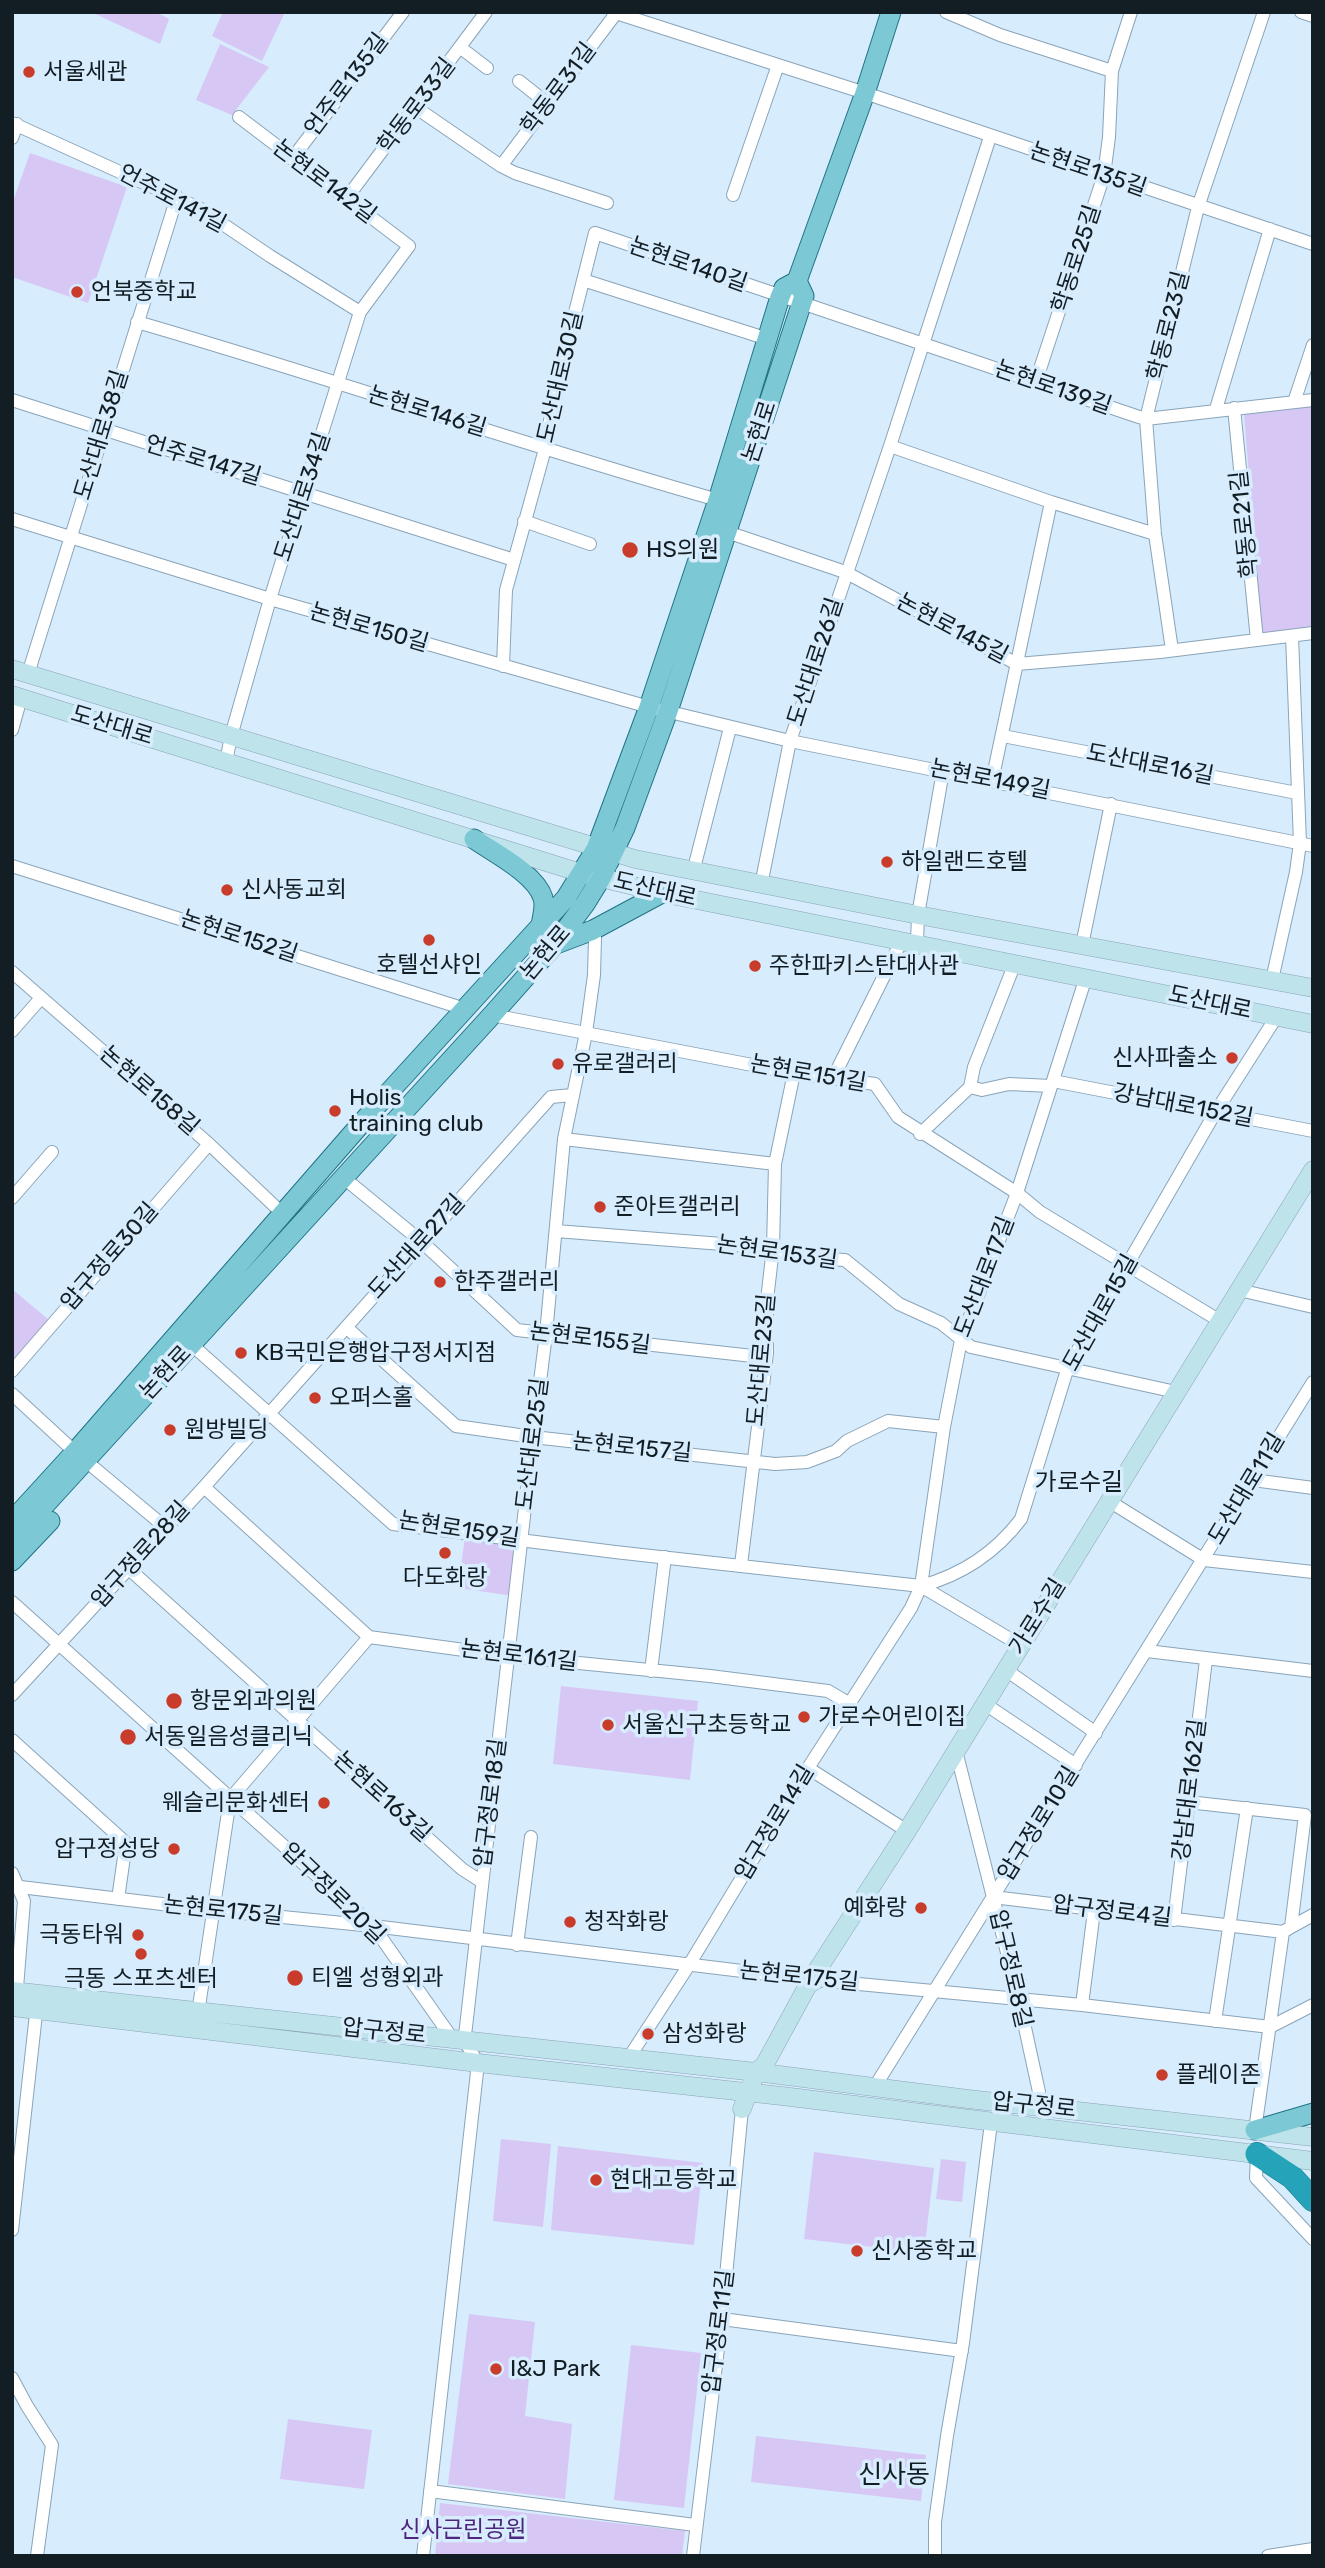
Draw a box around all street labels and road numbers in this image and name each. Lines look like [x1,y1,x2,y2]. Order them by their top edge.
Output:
street label: 언주로135길 [299,28,395,142]
street label: 학동로31길 [516,38,602,140]
street label: 학동로33길 [372,53,462,159]
street label: 논현로142길 [267,134,381,230]
street label: 논현로135길 [1026,137,1150,203]
street label: 언주로141길 [113,159,231,239]
street label: 학동로25길 [1047,202,1107,316]
street label: 논현로140길 [625,232,751,298]
street label: 학동로23길 [1142,268,1196,384]
street label: 도산대로30길 [532,309,590,445]
street label: 논현로139길 [991,355,1115,421]
street label: 도산대로38길 [69,367,135,503]
street label: 논현로146길 [364,381,490,443]
street label: 논현로 [737,398,783,466]
street label: 도산대로34길 [269,429,337,565]
street label: 언주로147길 [142,430,264,492]
street label: 학동로21길 [1226,469,1264,579]
street label: 논현로145길 [891,588,1013,670]
street label: 도산대로26길 [782,594,850,730]
street label: 논현로150길 [306,598,432,658]
street label: 도산대로 [67,700,157,752]
street label: 도산대로16길 [1084,739,1216,791]
street label: 논현로149길 [927,755,1053,805]
street label: 도산대로 [611,867,699,913]
street label: 논현로152길 [177,905,301,969]
street label: 논현로 [515,920,577,986]
street label: 도산대로 [1166,981,1254,1025]
street label: 논현로158길 [94,1040,204,1142]
street label: 논현로151길 [748,1050,868,1098]
street label: 강남대로152길 [1110,1079,1256,1133]
street label: 도산대로27길 [363,1189,471,1305]
street label: 압구정로30길 [56,1197,164,1317]
street label: 도산대로17길 [949,1213,1021,1341]
street label: 논현로153길 [715,1231,839,1275]
street label: 도산대로15길 [1058,1250,1144,1376]
street label: 도산대로23길 [742,1292,782,1428]
street label: 논현로155길 [528,1318,652,1360]
street label: 논현로 [134,1340,198,1406]
street label: 도산대로25길 [511,1376,555,1512]
street label: 논현로157길 [571,1428,693,1468]
street label: 도산대로11길 [1203,1428,1291,1550]
street label: 압구정로28길 [86,1496,196,1614]
street label: 논현로159길 [397,1507,521,1553]
street label: 가로수길 [1004,1574,1072,1660]
street label: 논현로161길 [459,1635,579,1677]
street label: 강남대로162길 [1168,1717,1212,1863]
street label: 압구정로18길 [469,1737,513,1869]
street label: 논현로163길 [327,1746,437,1848]
street label: 압구정로14길 [730,1760,820,1886]
street label: 압구정로10길 [993,1761,1085,1887]
street label: 압구정로20길 [275,1838,391,1950]
street label: 논현로175길 [162,1891,284,1931]
street label: 압구정로4길 [1051,1891,1173,1933]
street label: 압구정로8길 [983,1907,1037,2031]
street label: 논현로175길 [738,1957,860,1997]
street label: 압구정로 [340,2014,428,2050]
street label: 압구정로 [990,2088,1078,2124]
street label: 압구정로11길 [698,2268,740,2396]

